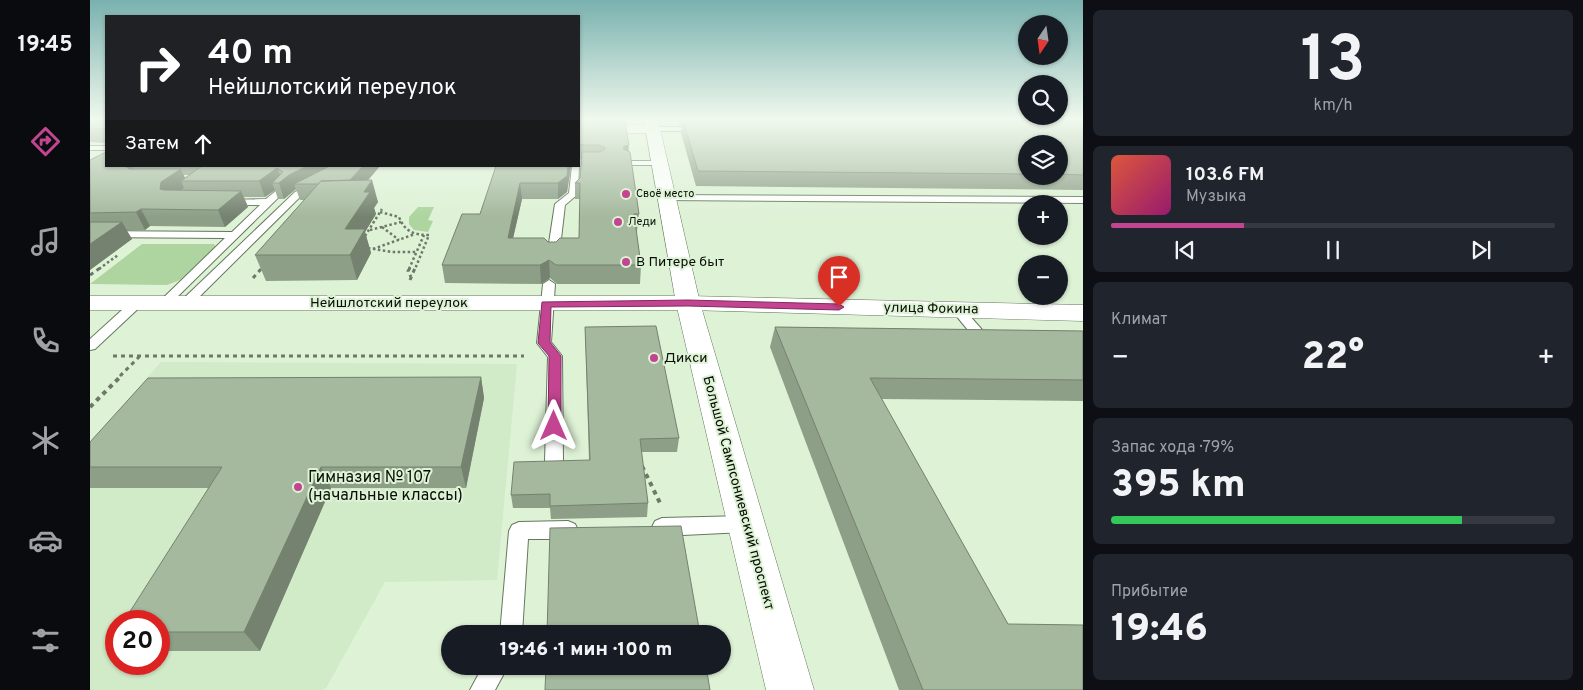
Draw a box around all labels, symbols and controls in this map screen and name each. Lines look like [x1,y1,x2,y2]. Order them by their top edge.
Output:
north arrow [1018,15,1068,65]
map controls [1018,15,1068,305]
text: 13 [1301,22,1365,104]
text: 19:45 [17,32,73,59]
text: 40 m [208,32,293,76]
icon: right [125,35,190,100]
text: Нейшлотский переулок [208,75,456,102]
button: search [1018,75,1068,125]
text: km/h [1314,96,1352,116]
icon: directions [28,124,63,159]
icon: ahead [189,130,217,158]
text: Затем [125,132,179,156]
button: layers [1018,135,1068,185]
text: 103.6 FM [1186,163,1264,187]
place label: Своё место [636,187,694,201]
text: Музыка [1186,187,1246,207]
marker: Своё место [620,188,632,200]
button: + [1018,195,1068,245]
place label: Леди [628,215,656,229]
marker: Леди [612,216,624,228]
icon: music [28,224,63,259]
icon: previous [1171,236,1199,264]
icon: pause [1319,236,1347,264]
icon: next [1467,236,1495,264]
place label: В Питере быт [636,254,724,271]
button: − [1018,255,1068,305]
marker: В Питере быт [620,256,632,268]
pin [818,256,860,307]
icon: arrive [825,263,853,291]
street label: Нейшлотский переулок [310,295,468,312]
street label: улица Фокина [884,300,978,318]
text: Климат [1111,310,1168,330]
icon: phone [28,323,63,358]
text: 22° [1302,334,1364,383]
text: − [1111,341,1129,377]
text: + [1537,341,1555,377]
place label: Дикси [664,350,708,367]
marker: Дикси [648,352,660,364]
street label: Большой Сампсониевский проспект [699,374,777,612]
position arrow [527,399,579,451]
icon: climate [28,423,63,458]
text: Запас хода · 79% [1111,438,1234,458]
text: 395 km [1111,462,1246,511]
place label: Гимназия № 107 (начальные классы) [308,468,463,506]
marker: Гимназия № 107 (начальные классы) [292,481,304,493]
icon: car [28,523,63,558]
text: Прибытие [1111,582,1188,602]
text: 19:46 [1111,606,1208,655]
speed limit sign: 20 [105,610,170,675]
icon: filters [28,623,63,658]
text: 19:46 · 1 мин · 100 m [500,638,672,662]

